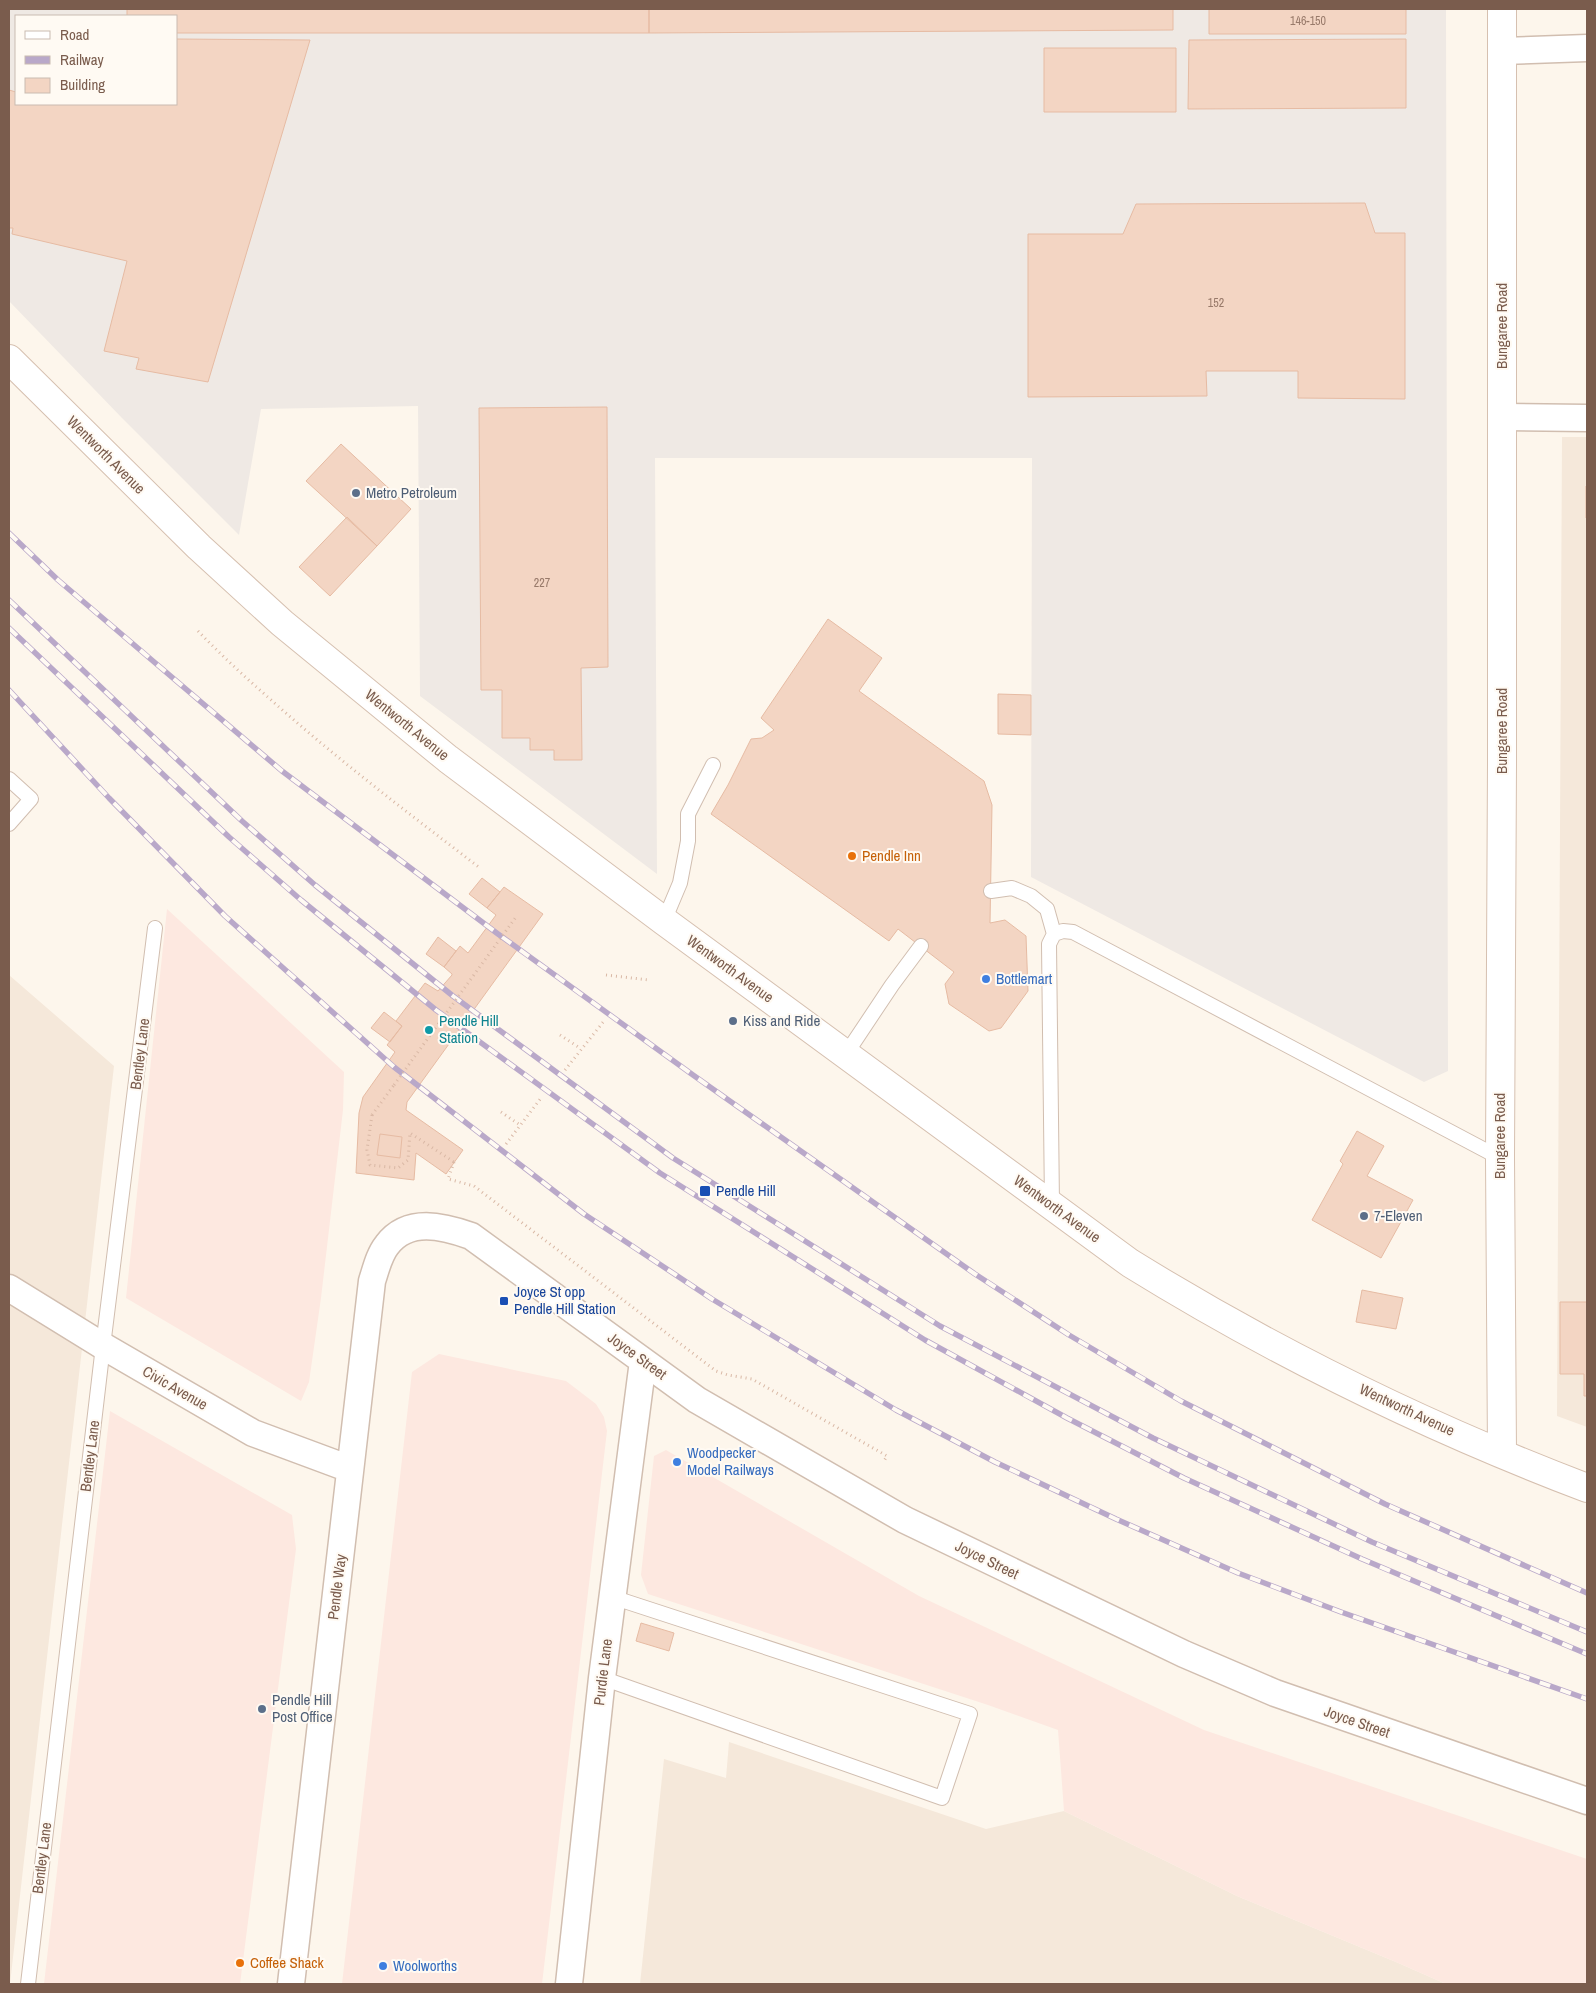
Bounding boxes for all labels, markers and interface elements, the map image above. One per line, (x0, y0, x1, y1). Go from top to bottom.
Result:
house number: 146-150 (1290, 13, 1326, 29)
legend (15, 15, 178, 105)
text: Road (60, 24, 89, 45)
text: Railway (60, 49, 105, 70)
text: Building (60, 74, 105, 95)
street label: Bungaree Road (1491, 283, 1512, 369)
house number: 152 (1208, 295, 1224, 311)
street label: Wentworth Avenue (63, 411, 150, 499)
place label: Metro Petroleum (366, 482, 457, 503)
marker: Metro Petroleum (350, 487, 362, 499)
house number: 227 (534, 575, 551, 591)
street label: Wentworth Avenue (361, 684, 454, 765)
street label: Bungaree Road (1491, 688, 1512, 774)
place label: Pendle Inn (862, 845, 921, 866)
marker: Pendle Inn (846, 850, 858, 862)
street label: Wentworth Avenue (683, 930, 778, 1007)
place label: Bottlemart (996, 968, 1053, 989)
marker: Bottlemart (980, 973, 992, 985)
place label: Pendle Hill Station (439, 1010, 498, 1048)
place label: Kiss and Ride (743, 1010, 820, 1031)
marker: Kiss and Ride (727, 1015, 739, 1027)
street label: Bentley Lane (125, 1017, 154, 1091)
marker: Pendle Hill Station (423, 1024, 435, 1036)
street label: Bungaree Road (1489, 1093, 1510, 1179)
street label: Wentworth Avenue (1010, 1170, 1105, 1247)
place label: Pendle Hill (716, 1180, 775, 1201)
marker: Pendle Hill (698, 1184, 712, 1198)
place label: 7-Eleven (1374, 1205, 1423, 1226)
marker: 7-Eleven (1358, 1210, 1370, 1222)
place label: Joyce St opp Pendle Hill Station (514, 1281, 616, 1319)
marker: Joyce St opp Pendle Hill Station (498, 1295, 510, 1307)
street label: Joyce Street (603, 1327, 672, 1385)
street label: Civic Avenue (139, 1360, 212, 1415)
street label: Wentworth Avenue (1356, 1378, 1458, 1441)
street label: Bentley Lane (75, 1419, 104, 1493)
place label: Woodpecker Model Railways (687, 1442, 774, 1480)
marker: Woodpecker Model Railways (671, 1456, 683, 1468)
street label: Joyce Street (952, 1535, 1023, 1584)
street label: Pendle Way (322, 1552, 351, 1621)
street label: Purdie Lane (588, 1637, 617, 1706)
place label: Pendle Hill Post Office (272, 1689, 333, 1727)
street label: Joyce Street (1321, 1700, 1393, 1743)
marker: Pendle Hill Post Office (256, 1703, 268, 1715)
street label: Bentley Lane (27, 1821, 56, 1895)
place label: Coffee Shack (250, 1952, 324, 1973)
place label: Woolworths (393, 1955, 457, 1976)
marker: Coffee Shack (234, 1957, 246, 1969)
marker: Woolworths (377, 1960, 389, 1972)

